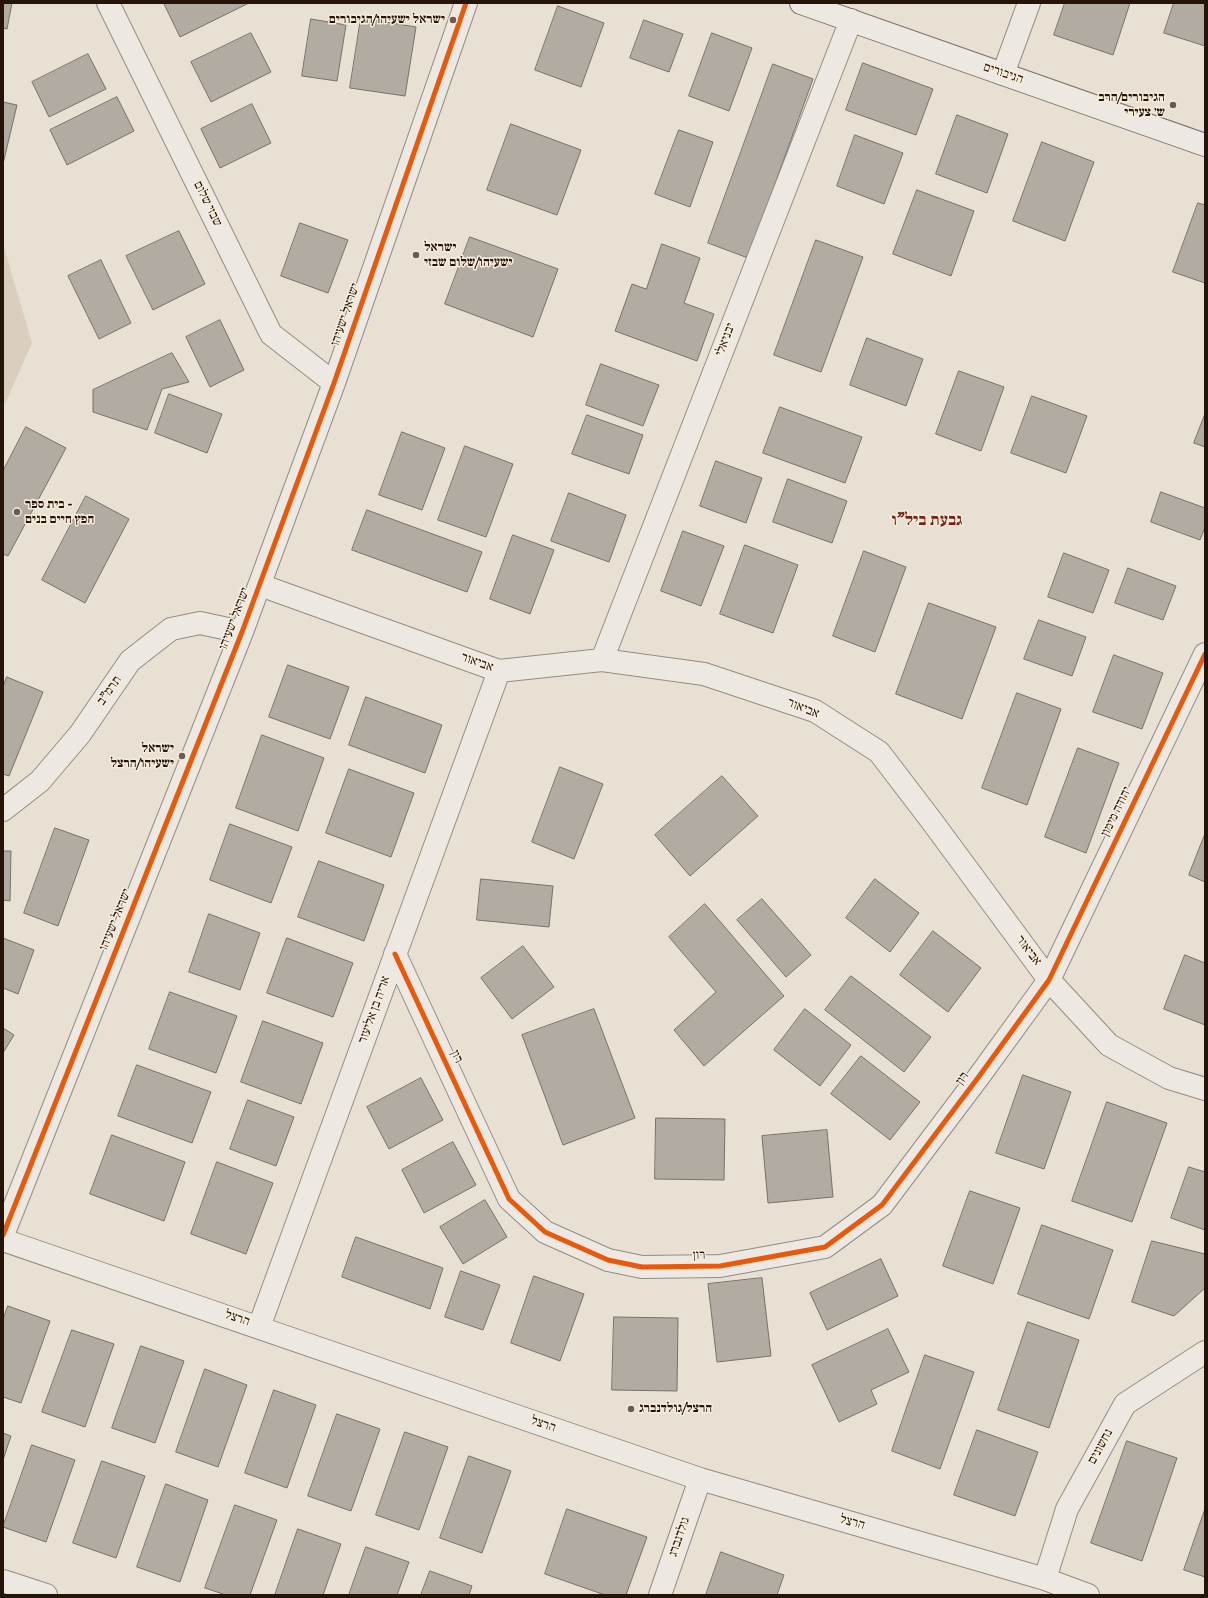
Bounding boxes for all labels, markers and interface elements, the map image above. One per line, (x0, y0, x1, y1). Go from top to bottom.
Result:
place label: ישראל ישעיהו/הגיבורים (329, 12, 445, 28)
marker: ישראל ישעיהו/הגיבורים (448, 15, 458, 25)
street label: הגיבורים (981, 60, 1025, 88)
place label: הגיבורים/הרב ש׳ צעירי (1098, 90, 1165, 121)
marker: הגיבורים/הרב ש׳ צעירי (1168, 100, 1178, 110)
street label: שבזי שלום (189, 179, 225, 229)
place label: ישראל ישעיהו/שלום שבזי (424, 240, 513, 271)
marker: ישראל ישעיהו/שלום שבזי (411, 250, 421, 260)
street label: ישראל ישעיהו (328, 282, 364, 348)
street label: יבניאלי (713, 321, 739, 359)
place label: בית ספר - חפץ חיים בנים (25, 497, 94, 528)
marker: בית ספר - חפץ חיים בנים (12, 507, 22, 517)
district label: גבעת ביל"ו (891, 511, 963, 531)
street label: ישראל ישעיהו (216, 586, 254, 652)
street label: אביאור (459, 650, 495, 676)
street label: תרמ"ב (94, 673, 126, 709)
street label: אביאור (785, 696, 821, 722)
place label: ישראל ישעיהו/הרצל (110, 741, 174, 772)
marker: ישראל ישעיהו/הרצל (177, 751, 187, 761)
street label: יהודה מימון (1098, 785, 1136, 839)
street label: ישראל ישעיהו (97, 887, 135, 953)
street label: אביאור (1012, 933, 1044, 969)
street label: אריה בן אליעזר (356, 974, 394, 1046)
street label: רון (446, 1048, 466, 1066)
street label: רון (953, 1069, 973, 1089)
street label: רון (692, 1248, 706, 1264)
street label: הרצל (222, 1307, 252, 1331)
place label: הרצל/גולדנברג (639, 1401, 712, 1417)
marker: הרצל/גולדנברג (626, 1404, 636, 1414)
street label: הרצל (528, 1413, 558, 1437)
street label: נחשונים (1085, 1427, 1117, 1467)
street label: הרצל (838, 1512, 866, 1534)
street label: גולדנברג (666, 1515, 694, 1559)

